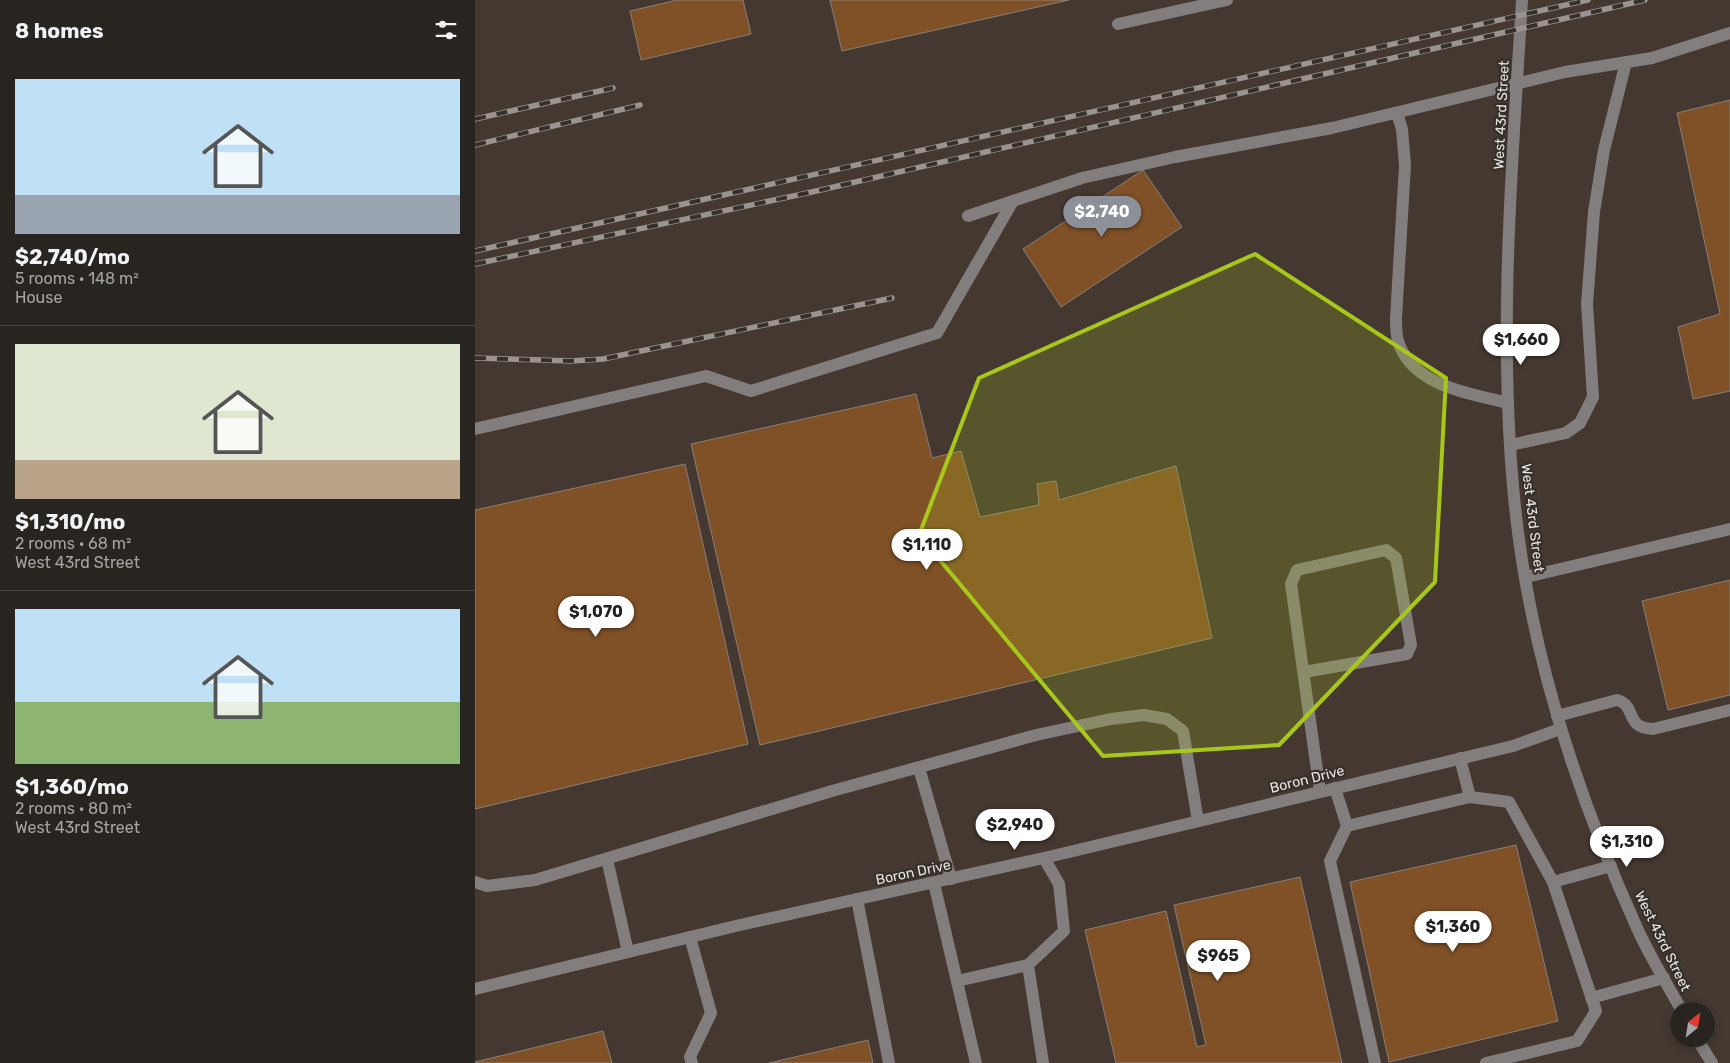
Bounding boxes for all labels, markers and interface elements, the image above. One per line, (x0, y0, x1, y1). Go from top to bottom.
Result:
icon: filters (432, 16, 460, 44)
text: 8 homes (15, 18, 104, 43)
street label: West 43rd Street (1490, 59, 1513, 170)
icon: home (193, 111, 283, 201)
pin: $2,740 (1061, 196, 1143, 238)
text: $2,740 (1074, 202, 1130, 221)
text: $2,740/mo (15, 244, 130, 269)
text: 5 rooms · 148 m² (15, 269, 139, 288)
text: House (15, 288, 62, 307)
pin: $1,660 (1480, 324, 1562, 366)
text: $1,660 (1494, 330, 1548, 349)
icon: home (193, 377, 283, 467)
street label: West 43rd Street (1517, 463, 1548, 574)
text: $1,310/mo (15, 509, 125, 534)
pin: $1,110 (886, 528, 968, 571)
text: 2 rooms · 68 m² (15, 534, 132, 553)
text: $1,110 (903, 535, 951, 554)
text: West 43rd Street (15, 553, 140, 572)
pin: $1,070 (555, 596, 637, 638)
text: $1,070 (569, 602, 623, 621)
icon: home (193, 642, 283, 732)
street label: Boron Drive (1268, 762, 1346, 797)
text: $1,360/mo (15, 774, 129, 799)
text: 2 rooms · 80 m² (15, 799, 132, 818)
pin: $2,940 (974, 808, 1056, 851)
text: $2,940 (987, 815, 1043, 834)
text: West 43rd Street (15, 818, 140, 837)
pin: $1,310 (1586, 826, 1668, 868)
text: $1,310 (1601, 832, 1653, 851)
street label: Boron Drive (874, 856, 952, 889)
street label: West 43rd Street (1631, 888, 1694, 995)
pin: $1,360 (1412, 910, 1494, 953)
text: $1,360 (1426, 917, 1480, 936)
pin: $965 (1188, 940, 1248, 982)
text: $965 (1197, 946, 1239, 965)
north arrow (1670, 1002, 1715, 1048)
map controls (1670, 1002, 1715, 1047)

